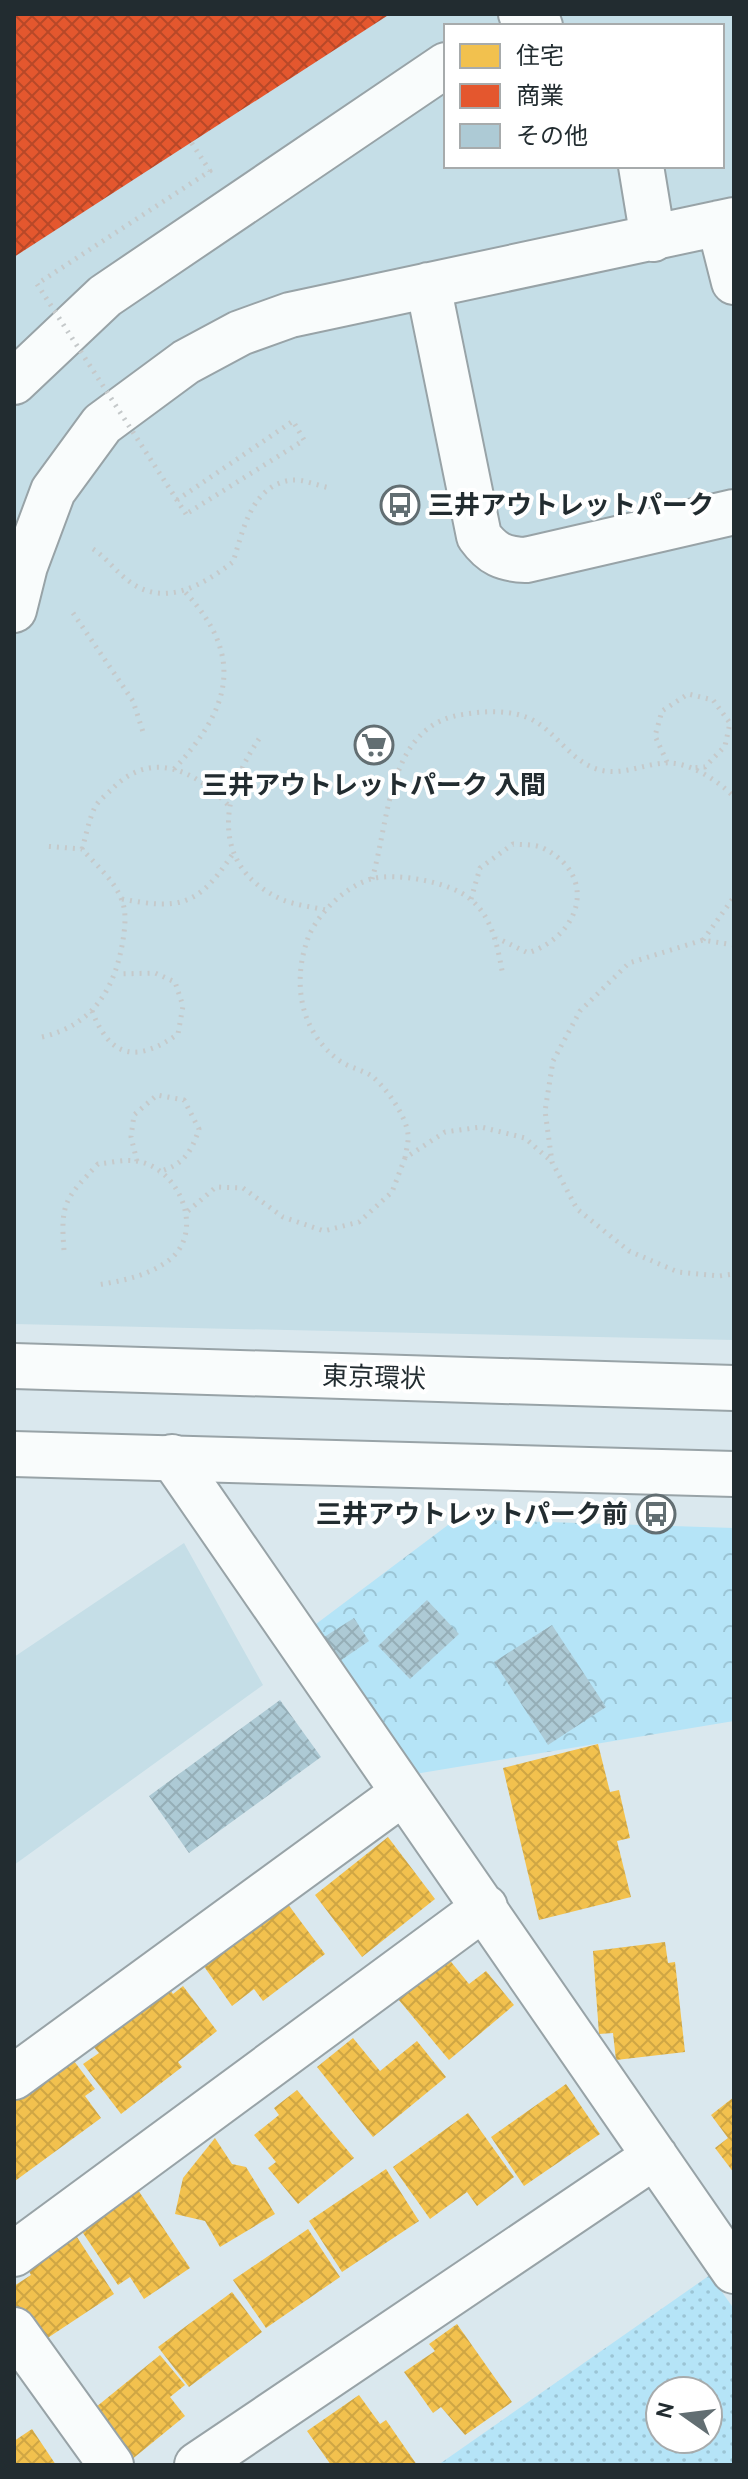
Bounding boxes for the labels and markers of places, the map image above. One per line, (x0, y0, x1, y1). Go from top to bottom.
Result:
bus stop icon: 三井アウトレットパーク (379, 484, 421, 526)
place label: 三井アウトレットパーク (428, 489, 714, 521)
supermarket icon: 三井アウトレットパーク 入間 (353, 724, 395, 766)
place label: 三井アウトレットパーク 入間 (202, 769, 546, 801)
bus stop icon: 三井アウトレットパーク前 (635, 1493, 677, 1535)
place label: 三井アウトレットパーク前 (316, 1498, 628, 1530)

